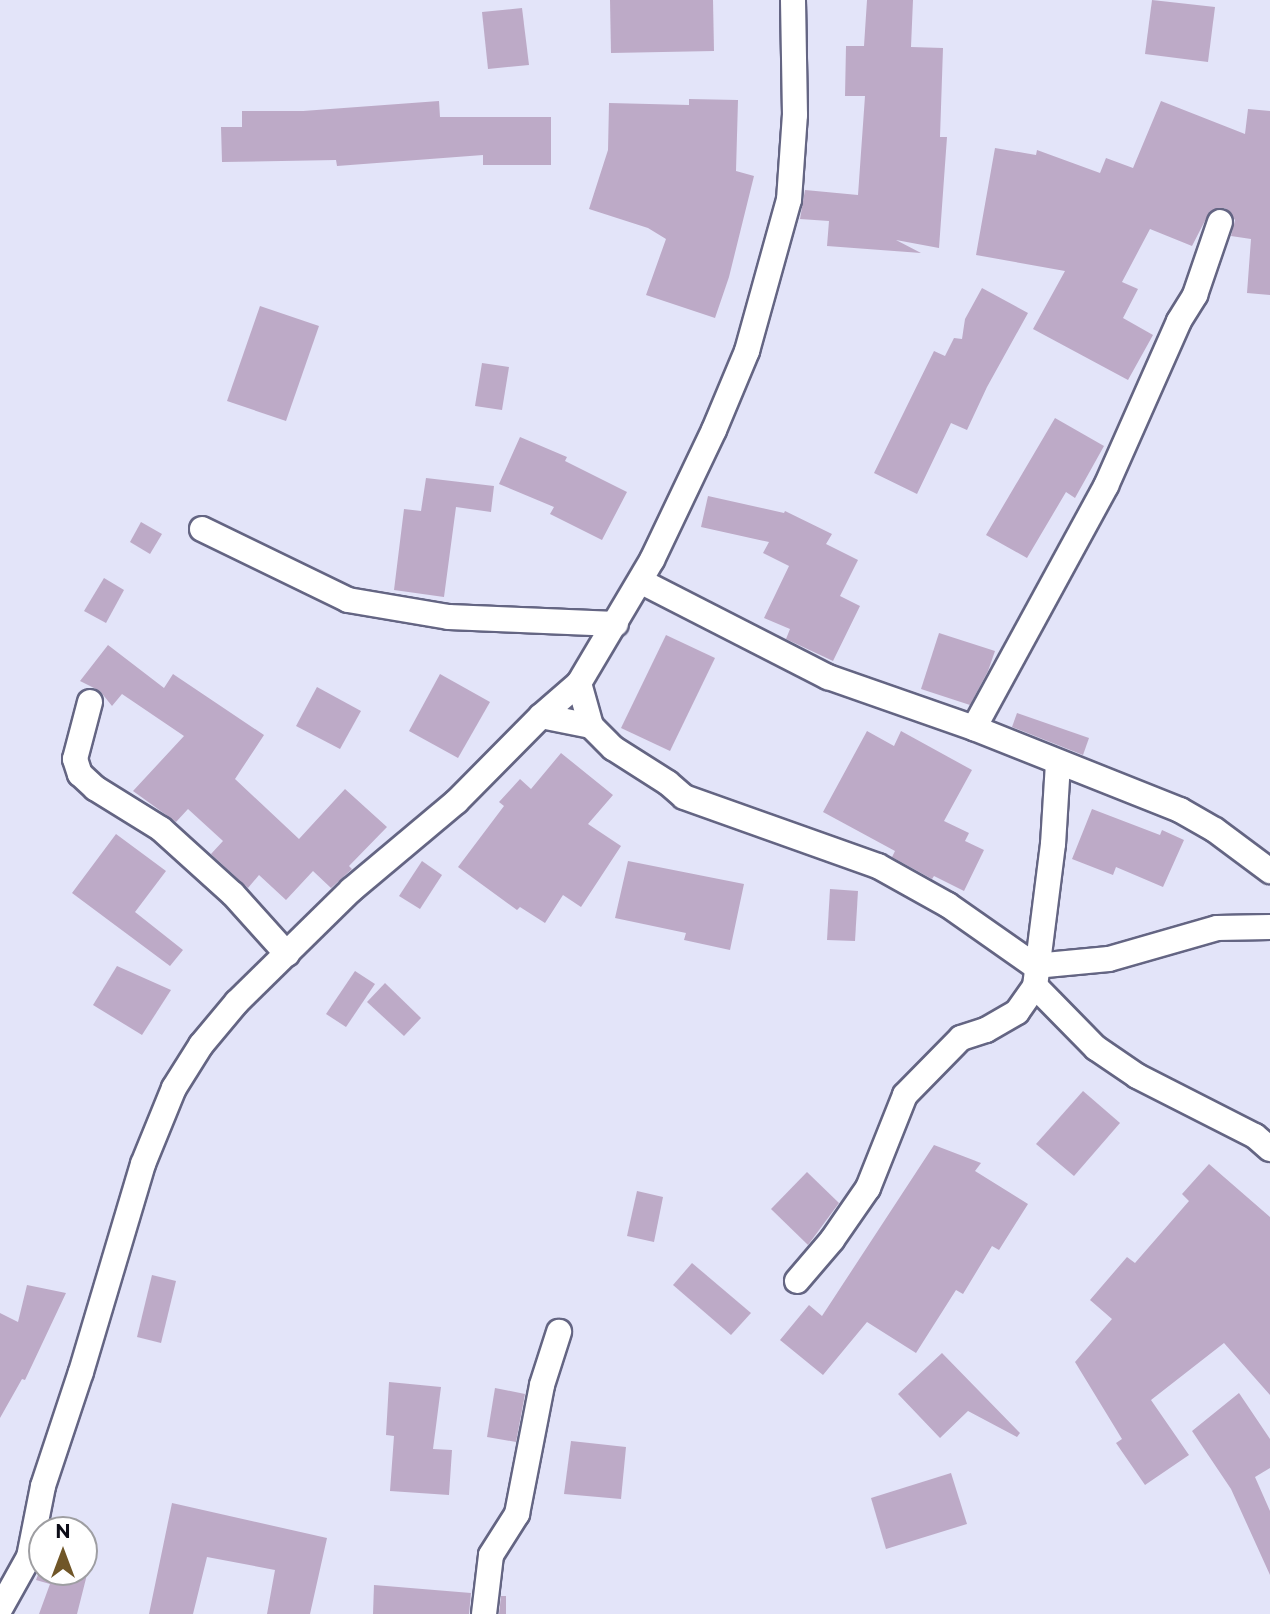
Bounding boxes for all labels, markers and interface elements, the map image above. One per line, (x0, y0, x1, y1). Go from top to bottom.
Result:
north arrow (28, 1516, 98, 1586)
text: N (55, 1520, 71, 1543)

